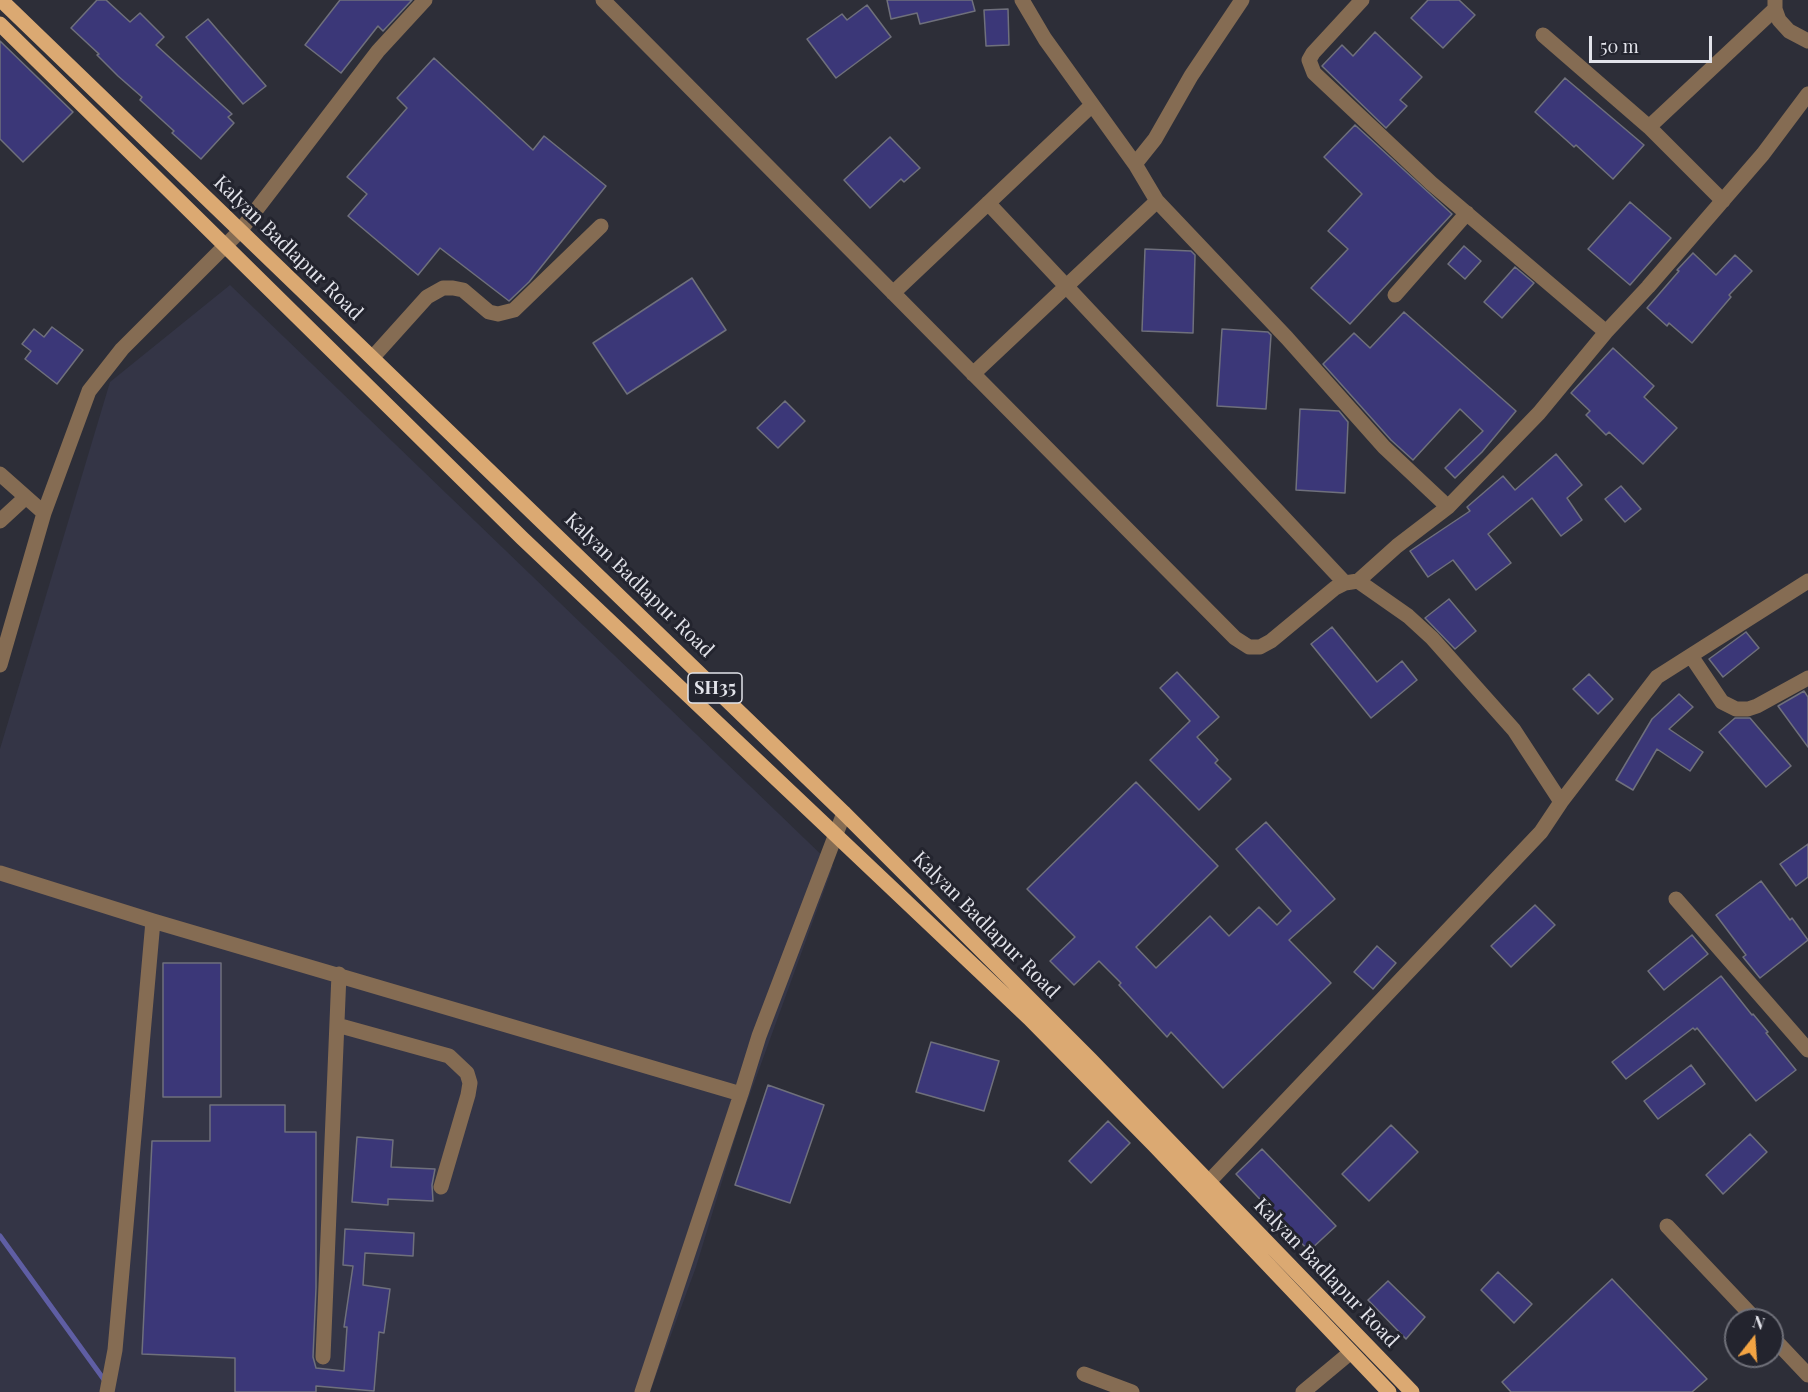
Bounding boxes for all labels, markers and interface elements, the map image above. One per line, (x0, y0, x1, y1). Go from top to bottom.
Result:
scale bar (1592, 24, 1715, 62)
text: 50 m (1600, 34, 1639, 58)
street label: Kalyan Badlapur Road (208, 171, 368, 325)
street label: Kalyan Badlapur Road (559, 508, 719, 662)
road number: SH35 (688, 673, 742, 703)
street label: Kalyan Badlapur Road (908, 847, 1064, 1003)
street label: Kalyan Badlapur Road (1249, 1193, 1403, 1353)
north arrow (1724, 1308, 1784, 1368)
text: N (1750, 1310, 1767, 1334)

